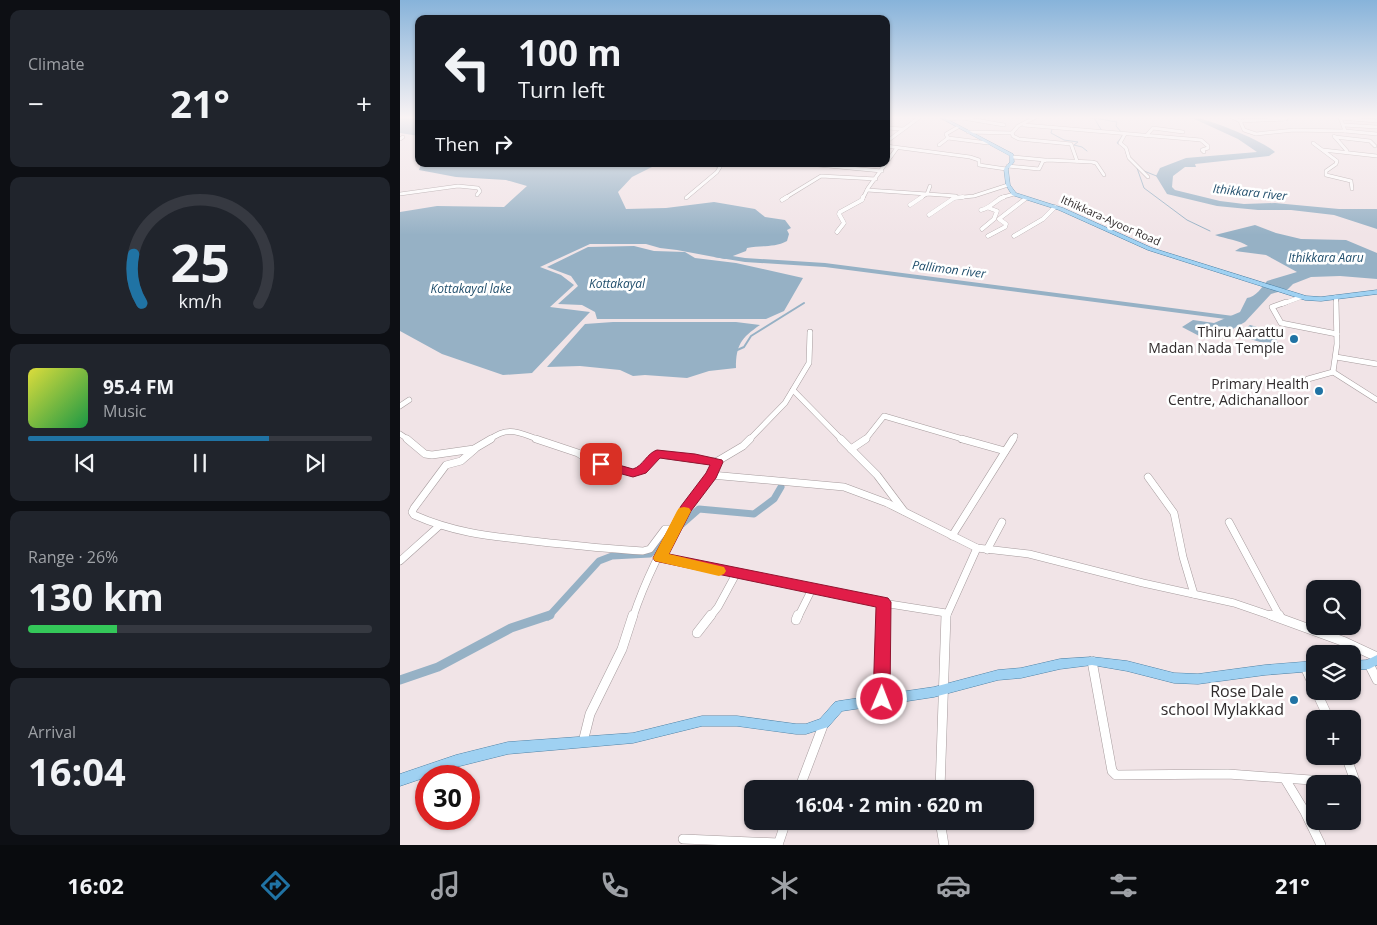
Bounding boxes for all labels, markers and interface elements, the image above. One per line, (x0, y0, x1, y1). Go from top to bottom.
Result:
text: 100 m (518, 29, 622, 76)
icon: left (435, 35, 500, 100)
text: Climate (28, 53, 85, 75)
text: Turn left (518, 74, 605, 104)
text: 21° (170, 77, 230, 129)
text: − (28, 84, 44, 122)
text: + (356, 84, 372, 122)
icon: right (489, 130, 517, 158)
text: Then (435, 131, 479, 157)
water label: Ithikkara river (1212, 180, 1289, 204)
street label: Ithikkara-Ayoor Road (1059, 191, 1163, 249)
text: 25 (170, 226, 230, 297)
water label: Ithikkara Aaru (1288, 249, 1364, 266)
water label: Pallimon river (911, 256, 988, 282)
water label: Kottakayal (589, 275, 646, 292)
water label: Kottakayal lake (431, 280, 511, 297)
text: km/h (178, 289, 222, 313)
place label: Thiru Aarattu Madan Nada Temple (1148, 322, 1284, 357)
marker: Thiru Aarattu Madan Nada Temple (1288, 333, 1300, 345)
text: 95.4 FM (103, 374, 174, 400)
place label: Primary Health Centre, Adichanalloor (1168, 374, 1309, 409)
marker: Primary Health Centre, Adichanalloor (1313, 385, 1325, 397)
text: Music (103, 400, 147, 422)
pin (580, 443, 622, 485)
icon: previous (71, 449, 99, 477)
icon: pause (186, 449, 214, 477)
icon: next (301, 449, 329, 477)
icon: arrive (587, 450, 615, 478)
text: Range · 26% (28, 546, 118, 568)
text: 130 km (28, 570, 164, 622)
map controls (1306, 580, 1361, 830)
button: search (1306, 580, 1361, 635)
button: layers (1306, 645, 1361, 700)
position arrow (855, 672, 907, 724)
place label: Rose Dale school Mylakkad (1161, 680, 1284, 720)
marker: Rose Dale school Mylakkad (1288, 694, 1300, 706)
button: + (1306, 710, 1361, 765)
text: Arrival (28, 721, 76, 743)
text: 16:04 (28, 745, 126, 797)
speed limit sign: 30 (415, 765, 480, 830)
button: − (1306, 775, 1361, 830)
text: 16:04 · 2 min · 620 m (795, 792, 983, 818)
icon: directions (258, 868, 293, 903)
icon: music (428, 868, 463, 903)
icon: phone (597, 868, 632, 903)
icon: climate (767, 868, 802, 903)
icon: car (936, 868, 971, 903)
icon: filters (1106, 868, 1141, 903)
text: 16:02 (67, 870, 124, 900)
text: 21° (1275, 870, 1310, 900)

